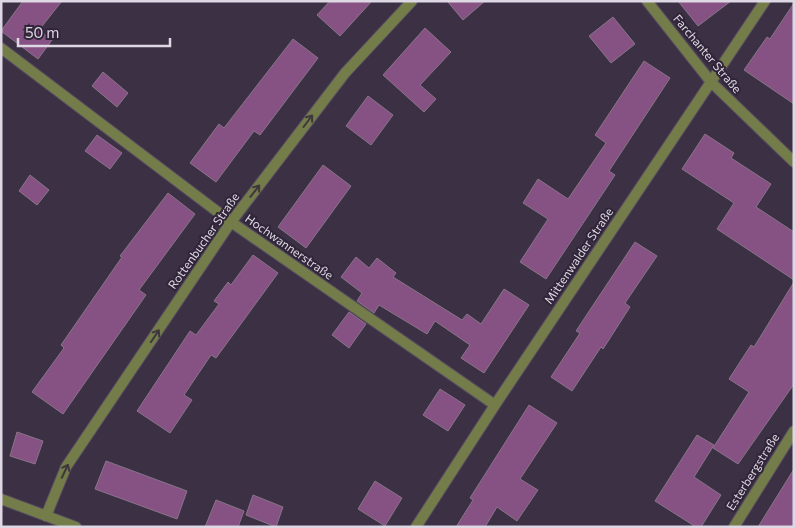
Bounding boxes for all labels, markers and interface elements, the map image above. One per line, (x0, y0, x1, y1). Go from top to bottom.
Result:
street label: Farchanter Straße (671, 11, 745, 95)
scale bar (18, 15, 170, 47)
text: 50 m (25, 23, 59, 41)
one-way arrow (303, 115, 314, 128)
one-way arrow (250, 184, 260, 198)
street label: Rottenbucher Straße (165, 190, 242, 291)
street label: Mittenwalder Straße (541, 205, 616, 306)
street label: Hochwannerstraße (243, 211, 336, 282)
one-way arrow (150, 329, 160, 343)
street label: Esterbergstraße (723, 430, 781, 513)
one-way arrow (60, 464, 70, 479)

